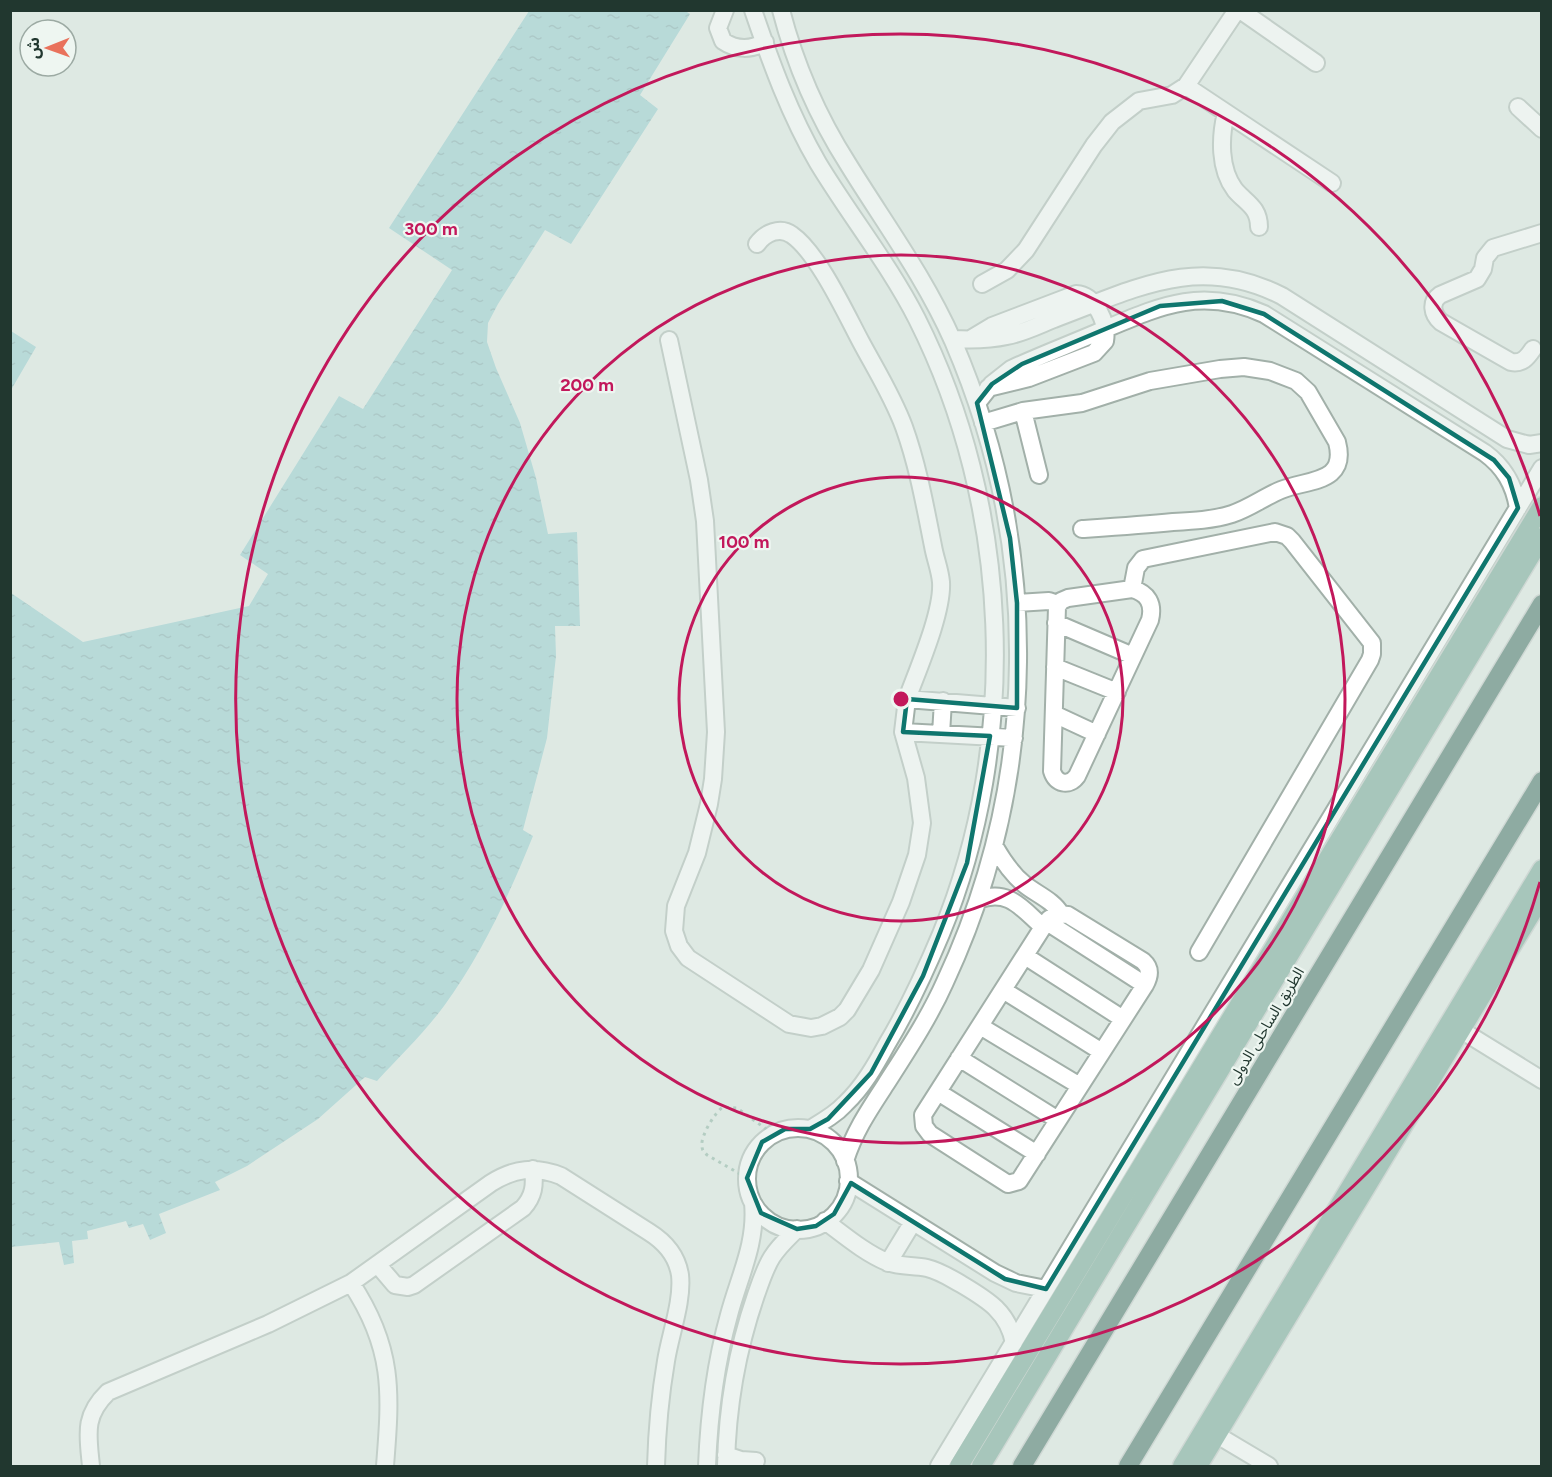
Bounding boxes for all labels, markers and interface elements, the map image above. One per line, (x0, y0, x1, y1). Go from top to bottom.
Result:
north arrow (18, 18, 78, 78)
text: ش (24, 37, 43, 59)
text: 300 m (404, 218, 458, 240)
text: 200 m (560, 374, 614, 396)
text: 100 m (719, 531, 769, 553)
centre of rings (891, 689, 911, 709)
street label: الطريق الساحلى الدولى (1224, 964, 1309, 1088)

